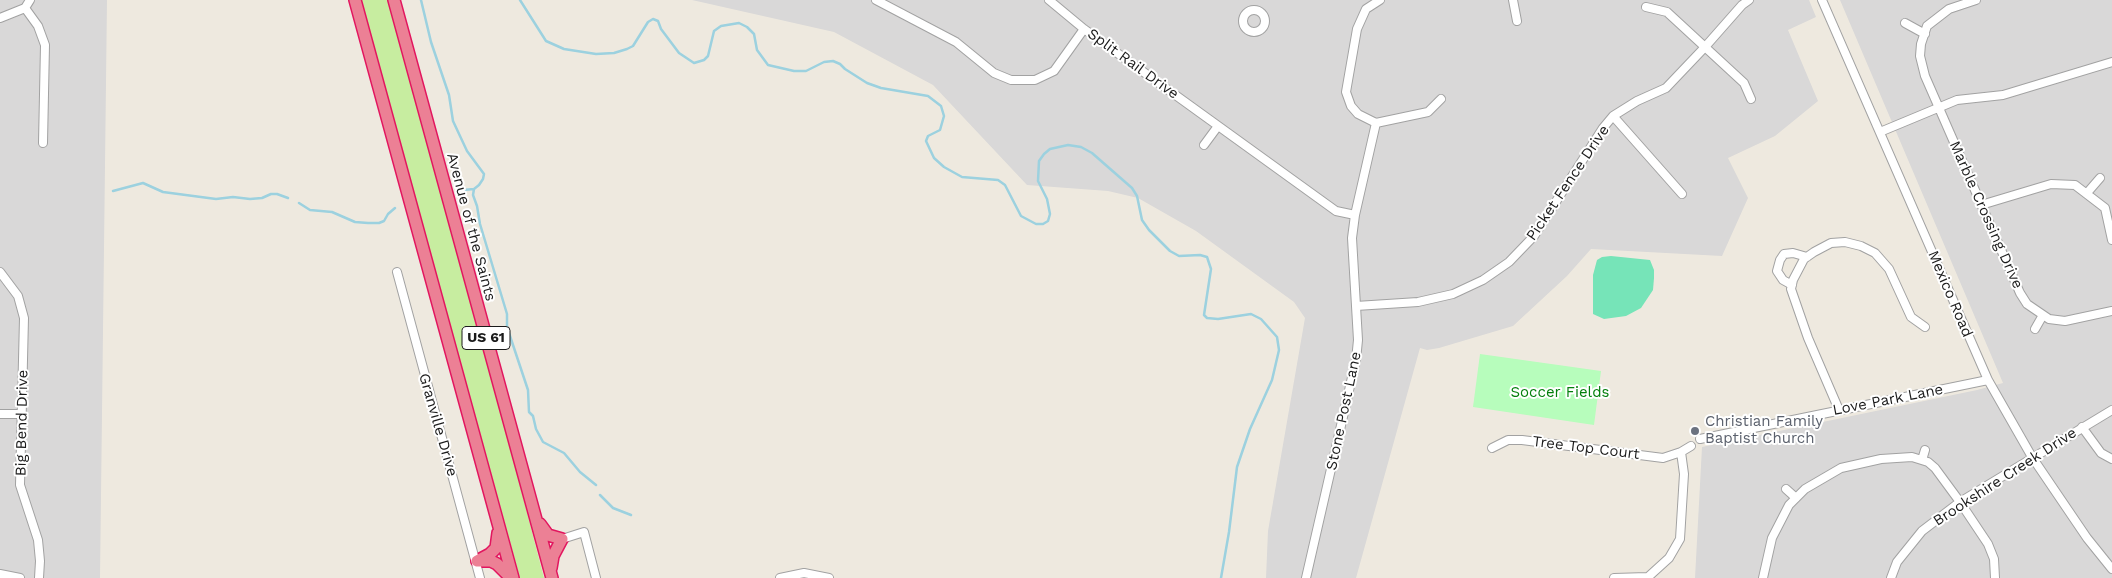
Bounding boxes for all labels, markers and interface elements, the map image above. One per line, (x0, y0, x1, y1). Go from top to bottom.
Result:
street label: Split Rail Drive (1084, 25, 1182, 103)
street label: Picket Fence Drive (1523, 122, 1613, 244)
street label: Marble Crossing Drive (1945, 138, 2027, 292)
street label: Avenue of the Saints (443, 151, 499, 303)
street label: Mexico Road (1924, 248, 1976, 340)
road number: US 61 (462, 326, 510, 349)
street label: Stone Post Lane (1323, 350, 1365, 472)
street label: Big Bend Drive (12, 370, 32, 476)
street label: Granville Drive (415, 371, 461, 479)
street label: Love Park Lane (1831, 380, 1945, 420)
park label: Soccer Fields (1511, 384, 1609, 402)
place label: Christian Family Baptist Church (1705, 413, 1823, 448)
street label: Brookshire Creek Drive (1930, 424, 2080, 530)
marker: Christian Family Baptist Church (1689, 425, 1701, 437)
street label: Tree Top Court (1531, 433, 1641, 463)

